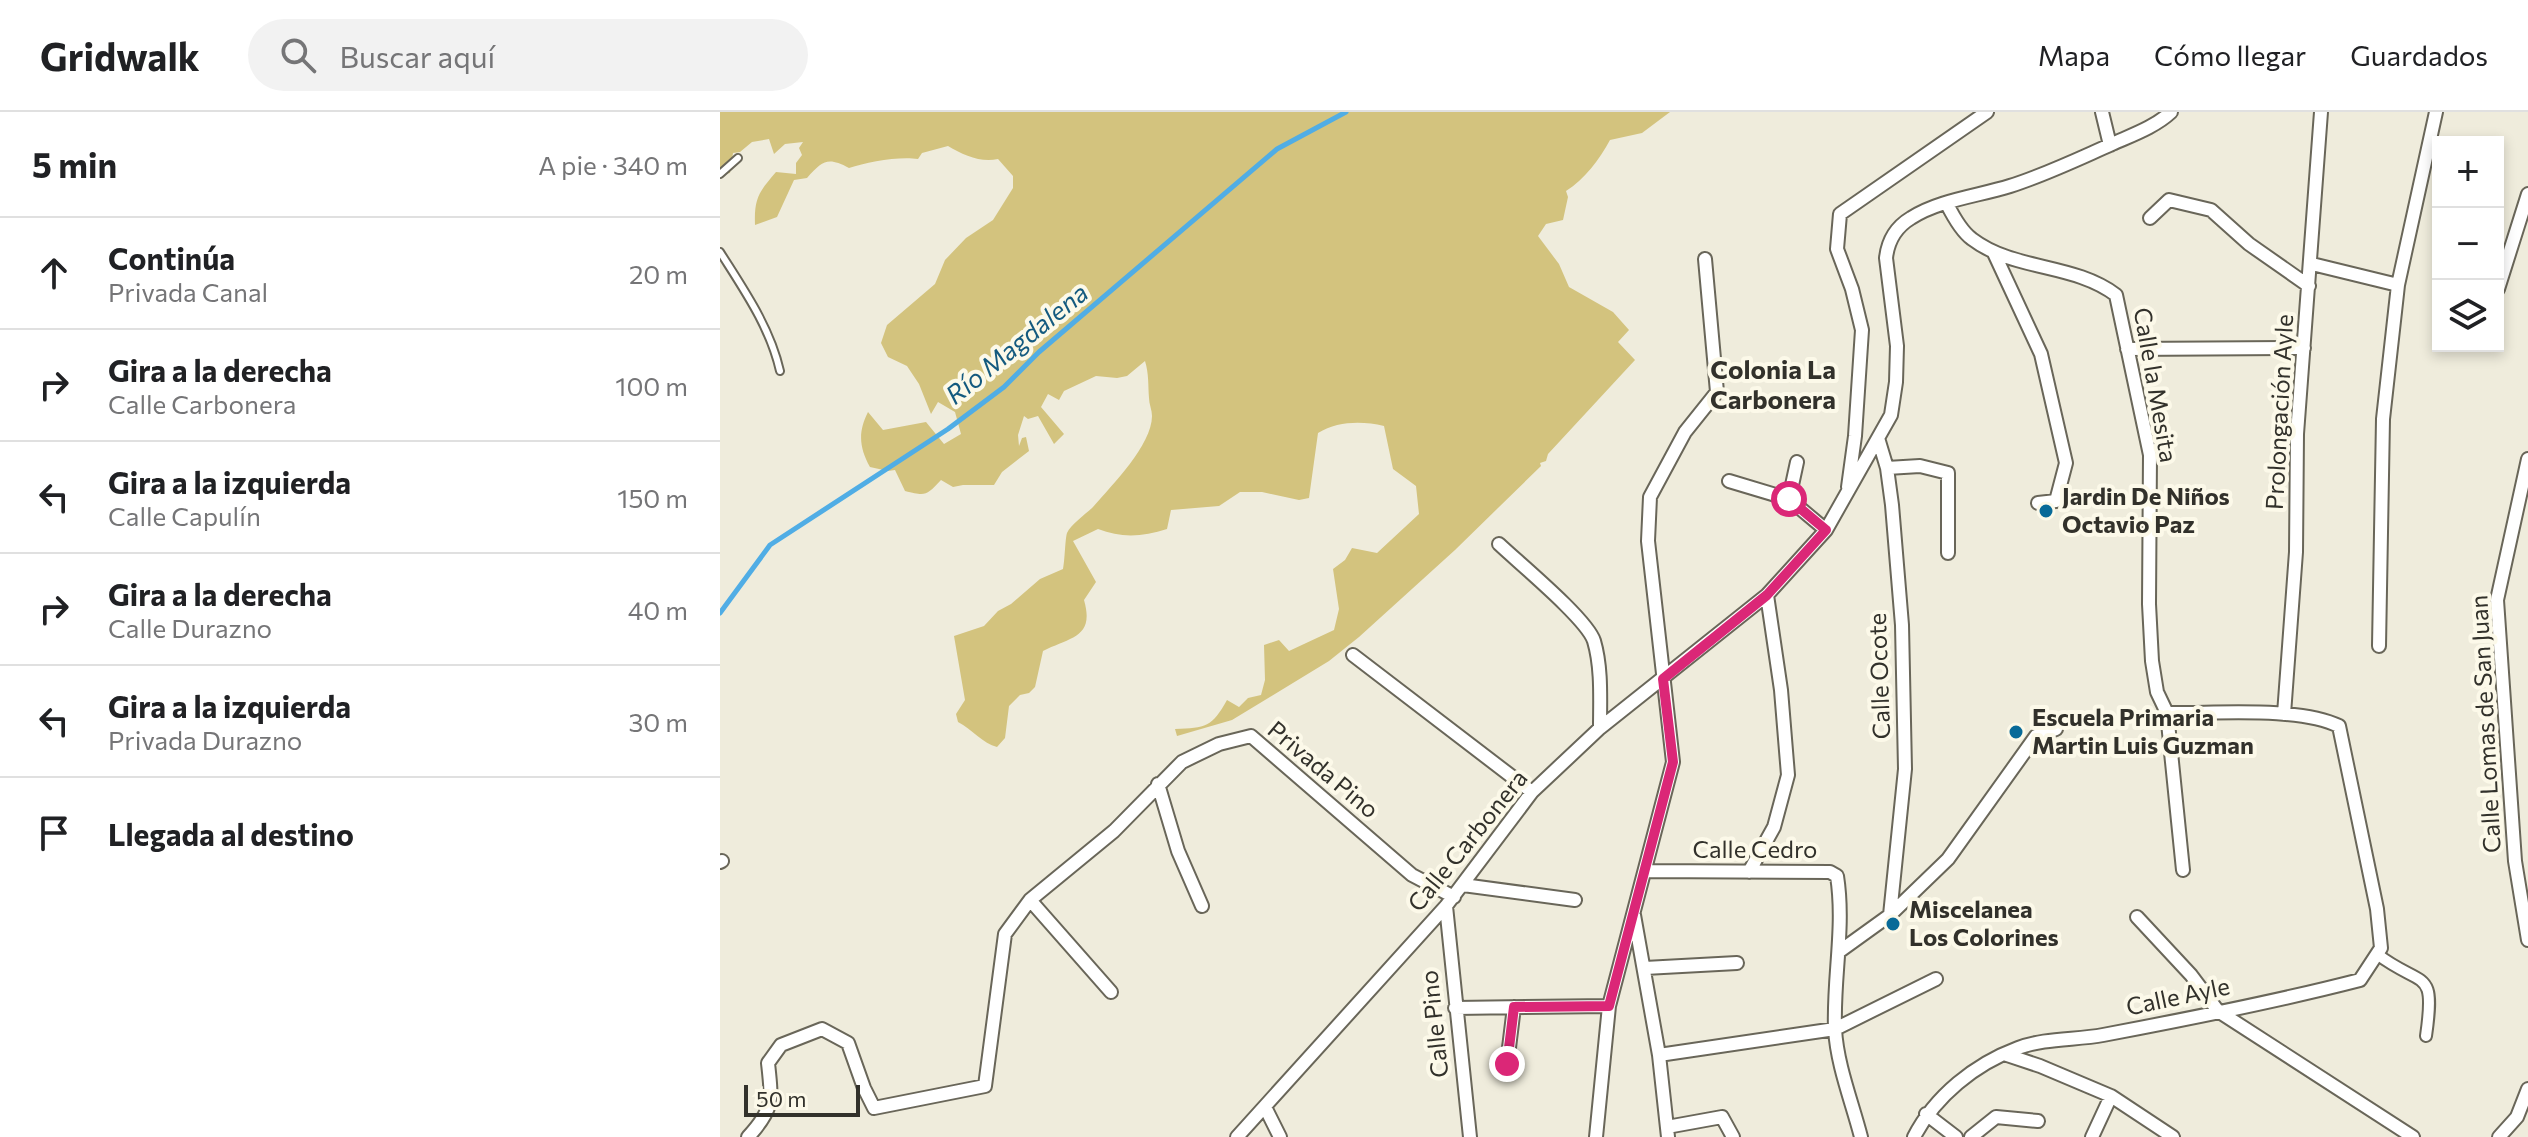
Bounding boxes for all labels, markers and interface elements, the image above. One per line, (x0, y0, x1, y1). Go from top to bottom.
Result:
search box (248, 19, 808, 91)
text: Gridwalk (40, 32, 200, 79)
icon: search (276, 33, 320, 77)
text: Buscar aquí (340, 37, 495, 74)
text: Mapa (2038, 38, 2110, 72)
text: Cómo llegar (2154, 38, 2306, 72)
text: Guardados (2350, 38, 2488, 72)
map controls (2432, 136, 2504, 352)
button: + (2432, 136, 2504, 208)
text: 5 min (32, 143, 117, 185)
text: A pie · 340 m (538, 149, 688, 180)
button: − (2432, 208, 2504, 280)
text: Continúa (108, 239, 235, 276)
icon: ahead (32, 251, 76, 295)
text: 20 m (629, 258, 688, 289)
text: Privada Canal (108, 276, 268, 307)
water label: Río Magdalena (939, 276, 1093, 410)
button: layers (2432, 280, 2504, 352)
street label: Calle la Mesita (2129, 305, 2184, 464)
street label: Prolongación Ayle (2259, 313, 2298, 510)
text: Gira a la derecha (108, 351, 332, 388)
district label: Colonia La Carbonera (1710, 353, 1836, 414)
icon: right (32, 363, 76, 407)
text: 100 m (615, 370, 688, 401)
text: Calle Carbonera (108, 388, 296, 419)
text: Gira a la izquierda (108, 463, 351, 500)
icon: left (32, 475, 76, 519)
route start (1771, 481, 1807, 517)
place label: Jardin De Niños Octavio Paz (2062, 481, 2230, 538)
text: 150 m (617, 482, 688, 513)
text: Calle Capulín (108, 500, 261, 531)
marker: Jardin De Niños Octavio Paz (2037, 502, 2055, 520)
text: Gira a la derecha (108, 575, 332, 612)
icon: right (32, 587, 76, 631)
text: 40 m (628, 594, 688, 625)
street label: Calle Lomas de San Juan (2463, 594, 2506, 854)
text: Calle Durazno (108, 612, 272, 643)
street label: Calle Ocote (1862, 612, 1895, 740)
text: Gira a la izquierda (108, 687, 351, 724)
icon: left (32, 699, 76, 743)
place label: Escuela Primaria Martin Luis Guzman (2032, 702, 2254, 759)
text: 30 m (629, 706, 688, 737)
street label: Privada Pino (1263, 714, 1385, 824)
marker: Escuela Primaria Martin Luis Guzman (2007, 723, 2025, 741)
text: Privada Durazno (108, 724, 302, 755)
street label: Calle Carbonera (1401, 763, 1533, 917)
icon: arrive (32, 811, 76, 855)
text: Llegada al destino (108, 815, 354, 852)
street label: Calle Cedro (1693, 834, 1817, 863)
place label: Miscelanea Los Colorines (1909, 894, 2059, 951)
marker: Miscelanea Los Colorines (1884, 915, 1902, 933)
street label: Calle Pino (1413, 969, 1454, 1079)
street label: Calle Ayle (2123, 970, 2232, 1021)
route end (1489, 1046, 1525, 1082)
scale bar (744, 1081, 860, 1117)
text: 50 m (756, 1085, 806, 1112)

